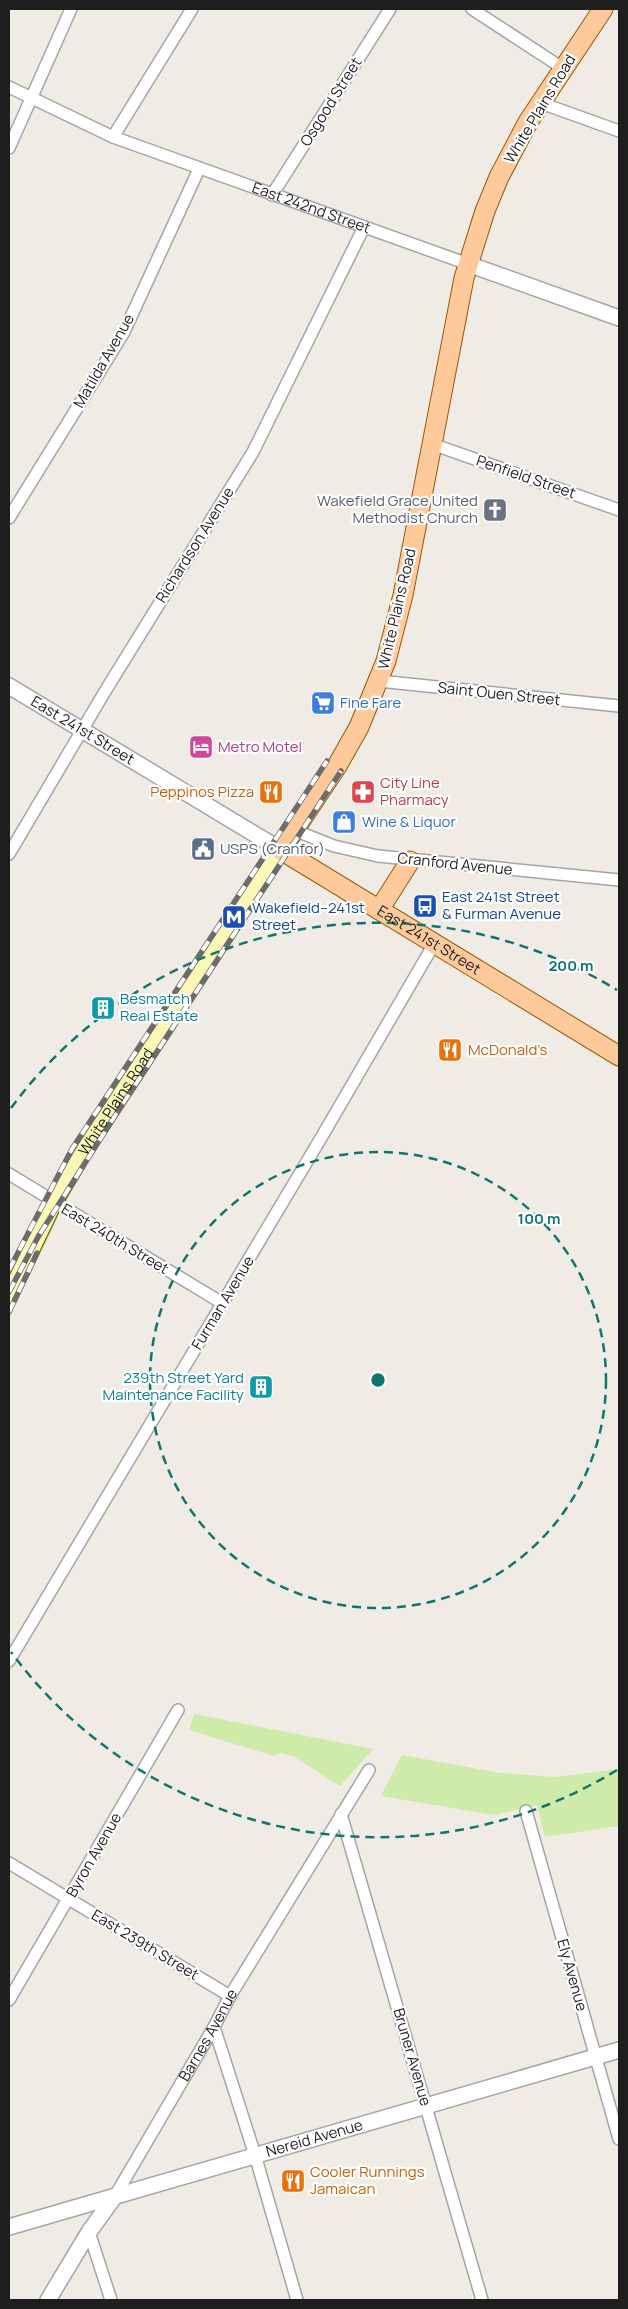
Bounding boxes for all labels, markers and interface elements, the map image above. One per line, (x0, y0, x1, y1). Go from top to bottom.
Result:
street label: White Plains Road (499, 50, 580, 167)
street label: Osgood Street (295, 53, 366, 150)
street label: East 242nd Street (249, 177, 374, 238)
street label: Matilda Avenue (68, 310, 139, 412)
street label: Penfield Street (474, 450, 579, 503)
street label: Richardson Avenue (151, 483, 239, 607)
place label: Wakefield Grace United Methodist Church (317, 490, 478, 528)
church icon: Wakefield Grace United Methodist Church (482, 497, 508, 523)
street label: White Plains Road (372, 546, 421, 671)
street label: Saint Ouen Street (437, 677, 561, 710)
supermarket icon: Fine Fare (310, 690, 336, 716)
street label: East 241st Street (27, 691, 139, 769)
place label: Fine Fare (340, 692, 402, 713)
hotel icon: Metro Motel (188, 734, 214, 760)
place label: Metro Motel (218, 736, 302, 757)
place label: City Line Pharmacy (380, 772, 449, 810)
restaurant icon: Peppinos Pizza (258, 779, 284, 805)
pharmacy icon: City Line Pharmacy (350, 779, 376, 805)
place label: Peppinos Pizza (150, 781, 254, 802)
shop icon: Wine & Liquor (331, 809, 357, 835)
place label: Wine & Liquor (362, 811, 456, 832)
public building icon: USPS (Cranfor) (190, 836, 216, 862)
place label: USPS (Cranfor) (220, 838, 325, 859)
street label: Cranford Avenue (397, 847, 514, 880)
place label: East 241st Street & Furman Avenue (442, 886, 561, 924)
bus stop icon: East 241st Street & Furman Avenue (412, 893, 438, 919)
place label: Wakefield–241st Street (252, 897, 365, 935)
street label: East 241st Street (373, 900, 485, 979)
metro station icon: Wakefield–241st Street (221, 904, 247, 930)
text: 200 m (548, 955, 594, 976)
place label: Besmatch Real Estate (120, 988, 198, 1026)
building icon: Besmatch Real Estate (90, 995, 116, 1021)
restaurant icon: McDonald's (437, 1037, 463, 1063)
place label: McDonald's (468, 1039, 547, 1060)
street label: White Plains Road (73, 1044, 158, 1159)
street label: East 240th Street (58, 1198, 173, 1279)
text: 100 m (518, 1208, 560, 1229)
street label: Furman Avenue (186, 1252, 259, 1354)
place label: 239th Street Yard Maintenance Facility (103, 1367, 244, 1405)
centre of rings (369, 1371, 387, 1389)
building icon: 239th Street Yard Maintenance Facility (248, 1374, 274, 1400)
street label: Byron Avenue (61, 1808, 126, 1901)
street label: East 239th Street (88, 1904, 203, 1985)
street label: Ely Avenue (552, 1936, 593, 2014)
street label: Barnes Avenue (174, 1984, 242, 2085)
street label: Bruner Avenue (388, 2005, 437, 2108)
street label: Nereid Avenue (263, 2114, 365, 2162)
place label: Cooler Runnings Jamaican (310, 2161, 425, 2199)
restaurant icon: Cooler Runnings Jamaican (280, 2168, 306, 2194)

